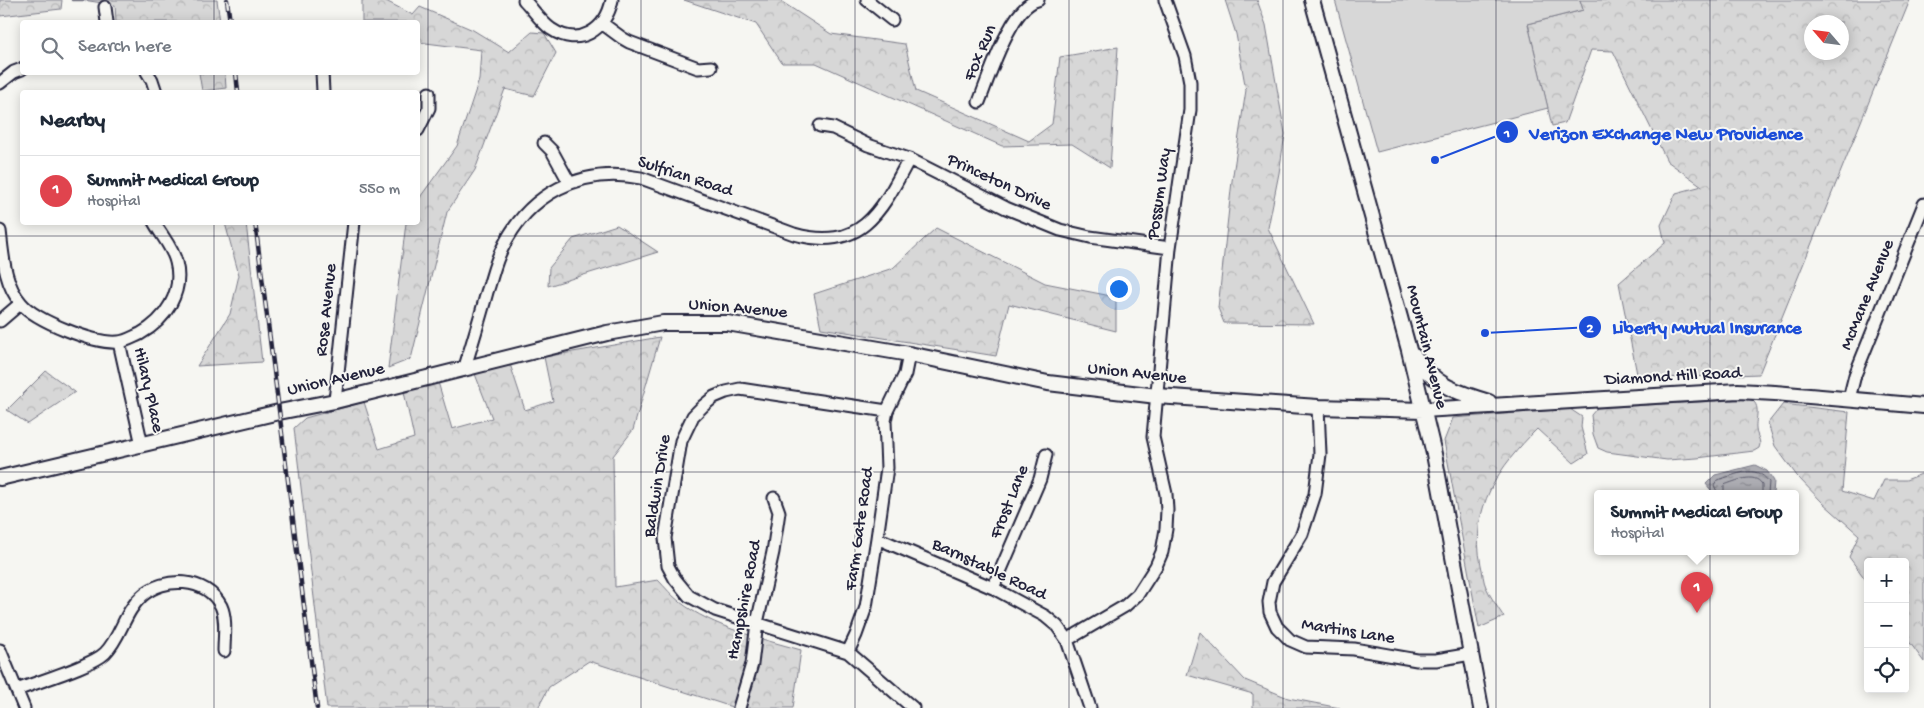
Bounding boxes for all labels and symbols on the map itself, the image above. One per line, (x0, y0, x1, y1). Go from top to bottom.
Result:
north arrow (1804, 15, 1849, 60)
street label: Fox Run (959, 21, 1002, 85)
callout: Verizon Exchange New Providence (1495, 115, 1813, 149)
text: Verizon Exchange New Providence (1528, 124, 1804, 147)
text: 1 (1503, 125, 1510, 143)
street label: Possum Way (1143, 147, 1177, 242)
street label: Princeton Drive (942, 149, 1055, 217)
street label: Sulfrian Road (635, 152, 737, 203)
street label: McMane Avenue (1836, 236, 1900, 353)
street label: Rose Avenue (312, 262, 342, 357)
your location (1106, 276, 1132, 302)
street label: Mountain Avenue (1400, 283, 1452, 412)
street label: Union Avenue (688, 294, 789, 324)
callout: Liberty Mutual Insurance (1578, 310, 1812, 344)
text: Liberty Mutual Insurance (1612, 318, 1803, 341)
text: 2 (1586, 320, 1594, 338)
street label: Hilary Place (128, 345, 168, 435)
street label: Union Avenue (285, 358, 387, 401)
street label: Union Avenue (1087, 358, 1188, 390)
street label: Diamond Hill Road (1603, 363, 1743, 391)
street label: Baldwin Drive (639, 432, 677, 540)
street label: Frost Lane (985, 461, 1035, 543)
street label: Farm Gate Road (841, 465, 879, 593)
street label: Barnstable Road (927, 534, 1051, 606)
street label: Hampshire Road (723, 537, 767, 662)
pin: 1 (1681, 572, 1713, 613)
street label: Martins Lane (1300, 614, 1397, 650)

